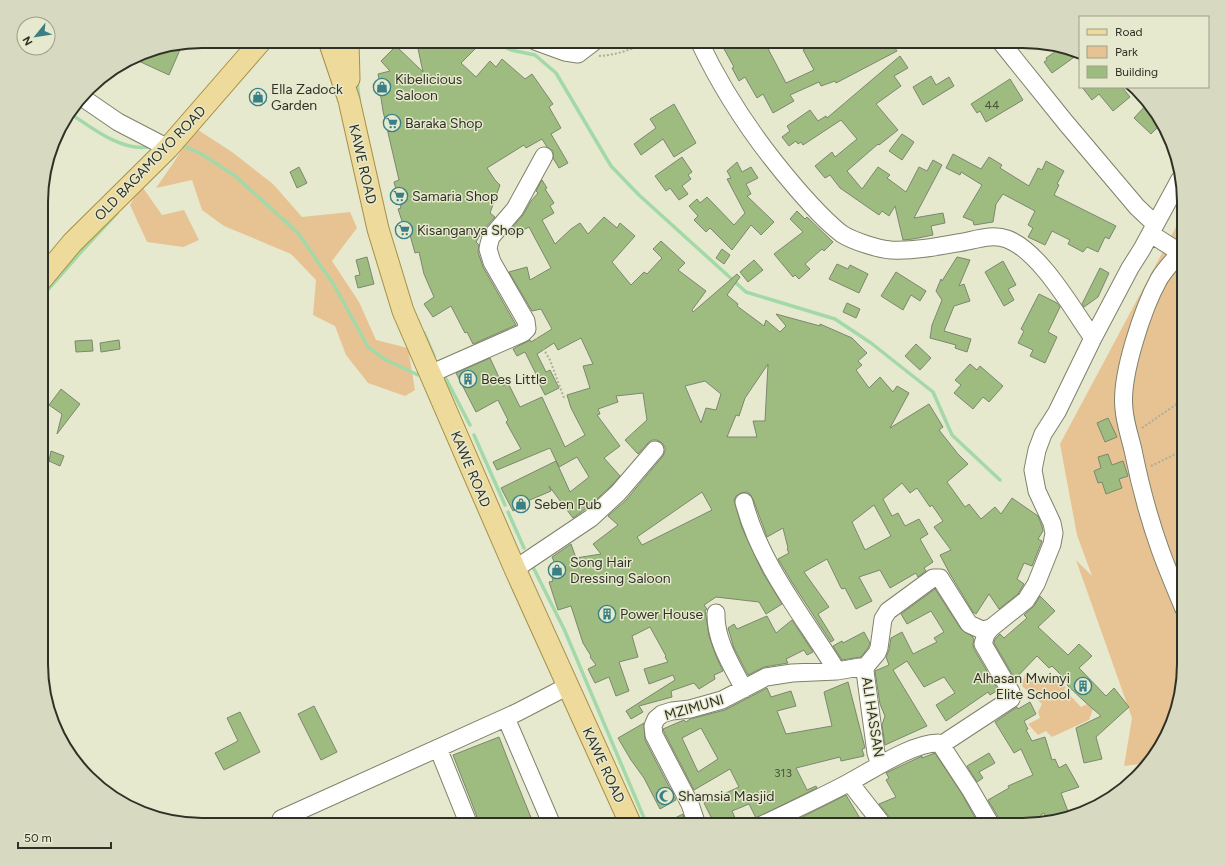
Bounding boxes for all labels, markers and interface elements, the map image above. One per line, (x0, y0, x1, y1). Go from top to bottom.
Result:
north arrow (16, 16, 56, 56)
legend (1079, 16, 1209, 88)
text: Road (1115, 25, 1143, 39)
text: N (20, 34, 36, 48)
text: Park (1115, 45, 1138, 59)
text: Building (1115, 65, 1158, 79)
place label: Kibelicious Saloon (395, 71, 462, 104)
shop icon: Kibelicious Saloon (372, 77, 392, 97)
place label: Ella Zadock Garden (271, 81, 343, 114)
shop icon: Ella Zadock Garden (248, 87, 268, 107)
house number: 44 (985, 98, 1000, 112)
street label: OLD BAGAMOYO ROAD (91, 102, 210, 224)
supermarket icon: Baraka Shop (382, 113, 402, 133)
place label: Baraka Shop (405, 115, 483, 132)
street label: KAWE ROAD (345, 123, 380, 206)
supermarket icon: Samaria Shop (389, 186, 409, 206)
place label: Samaria Shop (412, 188, 498, 205)
supermarket icon: Kisanganya Shop (394, 220, 414, 240)
place label: Kisanganya Shop (417, 222, 524, 239)
building icon: Bees Little (458, 369, 478, 389)
place label: Bees Little (481, 371, 547, 388)
street label: KAWE ROAD (447, 428, 494, 510)
shop icon: Seben Pub (511, 494, 531, 514)
place label: Seben Pub (534, 496, 601, 513)
place label: Song Hair Dressing Saloon (570, 554, 671, 587)
shop icon: Song Hair Dressing Saloon (547, 560, 567, 580)
building icon: Power House (597, 604, 617, 624)
place label: Power House (620, 606, 704, 623)
place label: Alhasan Mwinyi Elite School (973, 670, 1070, 703)
street label: ALI HASSAN (858, 675, 887, 759)
building icon: Alhasan Mwinyi Elite School (1073, 676, 1093, 696)
street label: MZIMUNI (662, 691, 726, 724)
street label: KAWE ROAD (579, 725, 628, 806)
house number: 313 (774, 766, 792, 780)
mosque icon: Shamsia Masjid (655, 786, 675, 806)
place label: Shamsia Masjid (678, 788, 775, 805)
scale bar (18, 824, 111, 850)
text: 50 m (24, 831, 52, 845)

